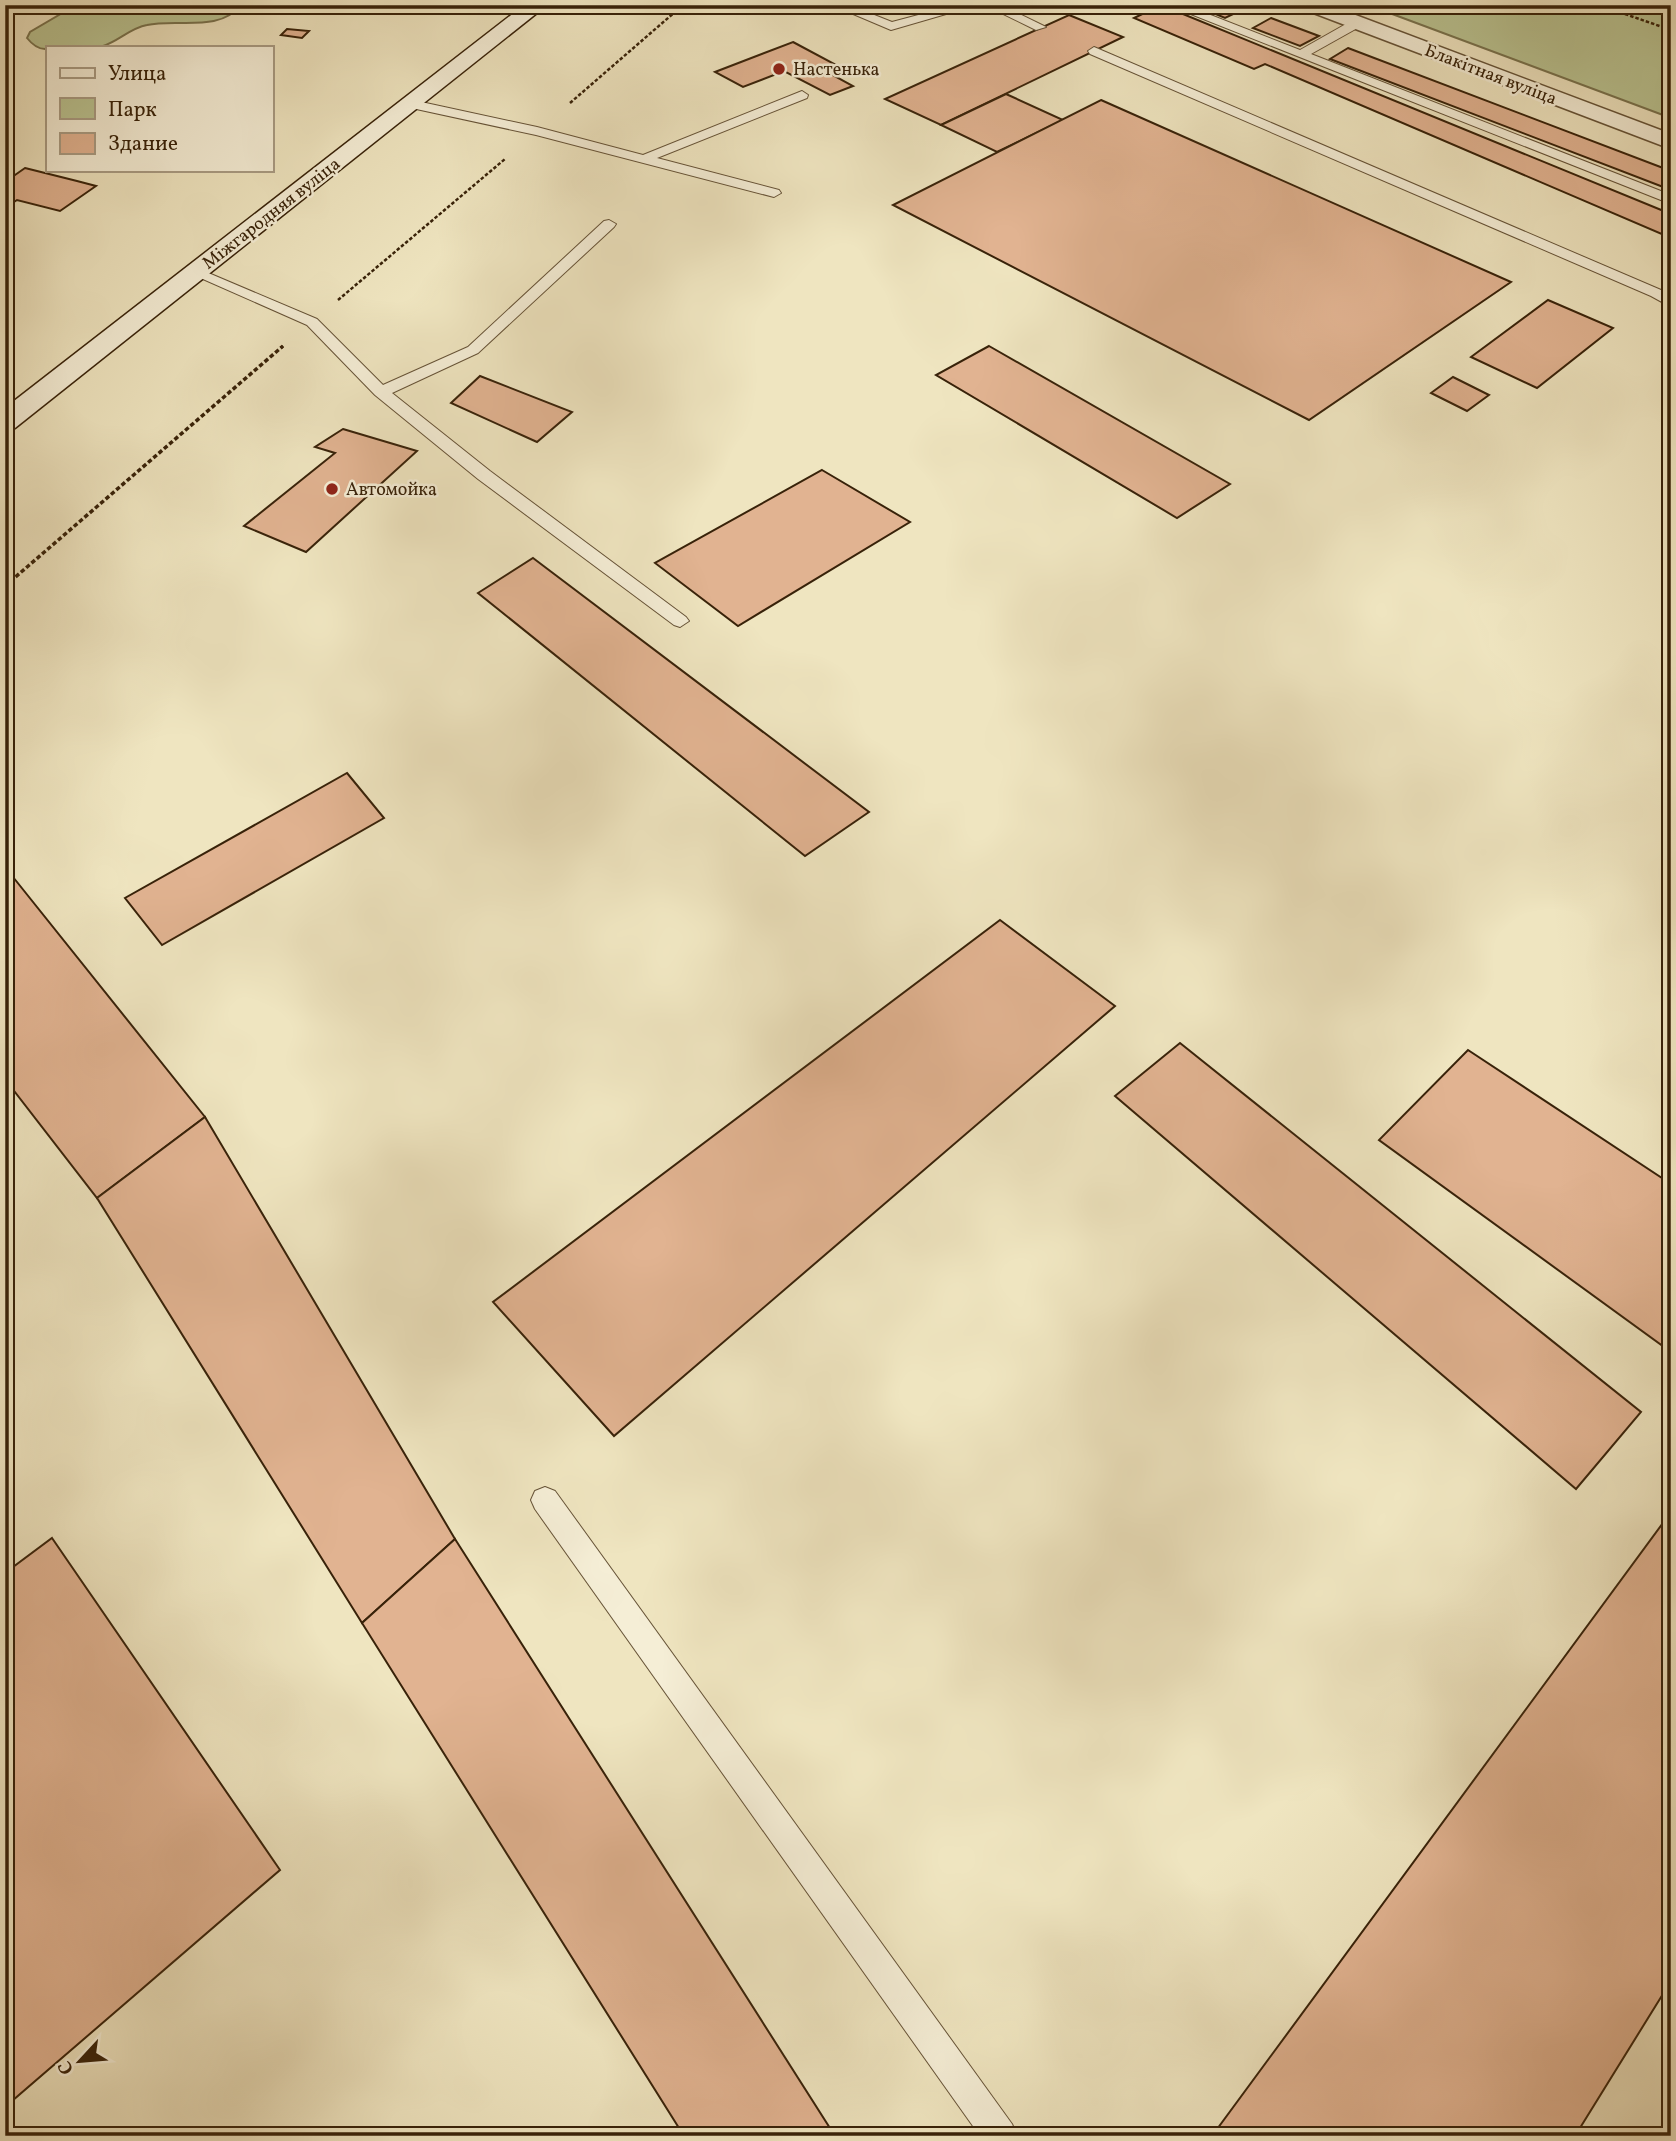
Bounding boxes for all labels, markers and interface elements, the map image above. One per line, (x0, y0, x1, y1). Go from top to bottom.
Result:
street label: Блакітная вуліца (1421, 39, 1560, 112)
legend (46, 46, 273, 172)
place label: Настенька (793, 58, 879, 83)
text: Улица (108, 60, 166, 89)
marker: Настенька (771, 61, 787, 77)
text: Парк (108, 96, 157, 125)
text: Здание (108, 130, 178, 159)
street label: Міжгародняя вуліца (198, 152, 346, 276)
place label: Автомойка (346, 478, 437, 503)
marker: Автомойка (324, 481, 340, 497)
north arrow (46, 2025, 116, 2096)
text: С (52, 2056, 81, 2079)

